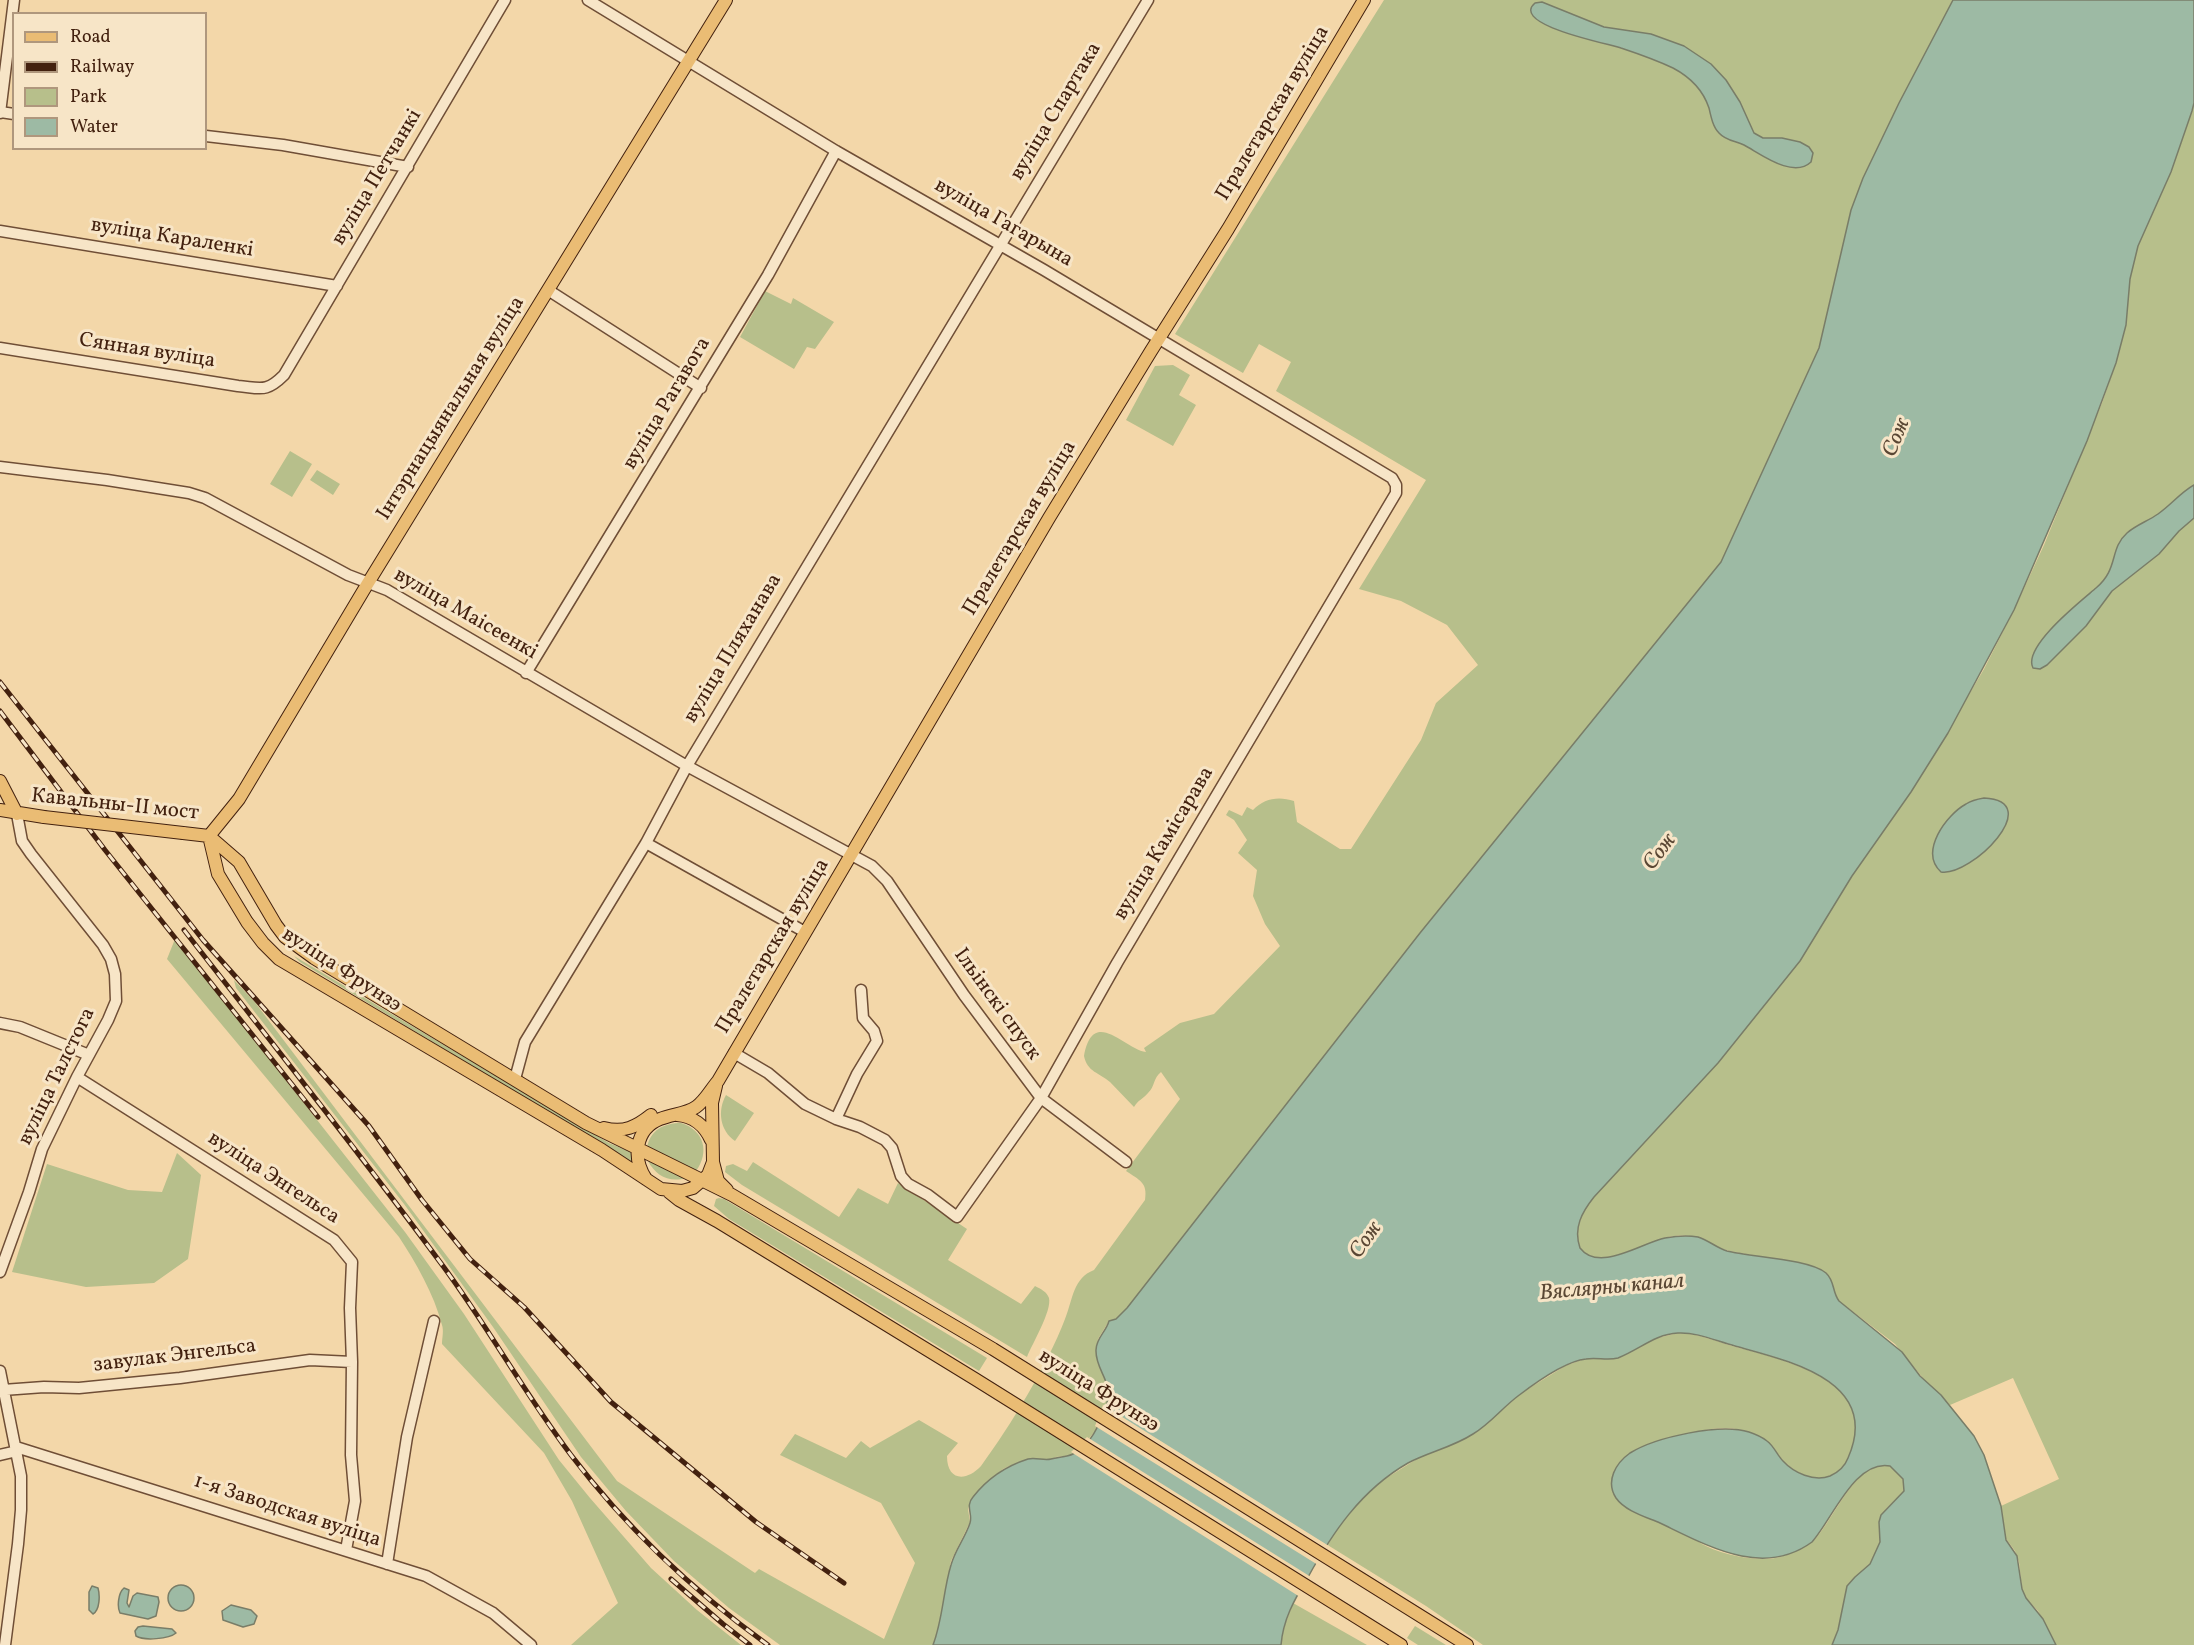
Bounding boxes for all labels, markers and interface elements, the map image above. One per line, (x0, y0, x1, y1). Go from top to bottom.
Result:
legend (12, 12, 207, 150)
street label: Пралетарская вуліца (1212, 22, 1336, 206)
text: Road (70, 25, 111, 50)
street label: вуліца Спартака (1006, 39, 1108, 185)
text: Railway (70, 55, 134, 80)
text: Park (70, 85, 107, 110)
street label: вуліца Петчанкі (327, 105, 429, 251)
text: Water (70, 115, 118, 140)
street label: вуліца Гагарына (929, 174, 1077, 274)
street label: вуліца Караленкі (89, 214, 255, 264)
street label: Інтэрнацыянальная вуліца (373, 292, 531, 526)
street label: Сянная вуліца (77, 329, 217, 375)
street label: вуліца Рагавога (619, 333, 717, 475)
water label: Сож (1878, 415, 1918, 461)
street label: Пралетарская вуліца (959, 437, 1083, 621)
street label: вуліца Маісеенкі (389, 564, 541, 666)
street label: вуліца Пляханава (679, 570, 789, 728)
street label: вуліца Камісарава (1109, 763, 1221, 925)
street label: Кавальны-II мост (30, 785, 200, 827)
water label: Сож (1639, 829, 1683, 877)
street label: Пралетарская вуліца (712, 855, 836, 1039)
street label: вуліца Фрунзэ (276, 923, 406, 1019)
street label: Ільінскі спуск (947, 944, 1045, 1066)
street label: вуліца Талстога (14, 1004, 102, 1150)
street label: вуліца Энгельса (202, 1127, 344, 1231)
water label: Сож (1345, 1217, 1389, 1265)
water label: Вяслярны канал (1539, 1270, 1685, 1308)
street label: завулак Энгельса (92, 1335, 258, 1379)
street label: вуліца Фрунзэ (1033, 1345, 1163, 1439)
street label: 1-я Заводская вуліца (190, 1470, 384, 1554)

